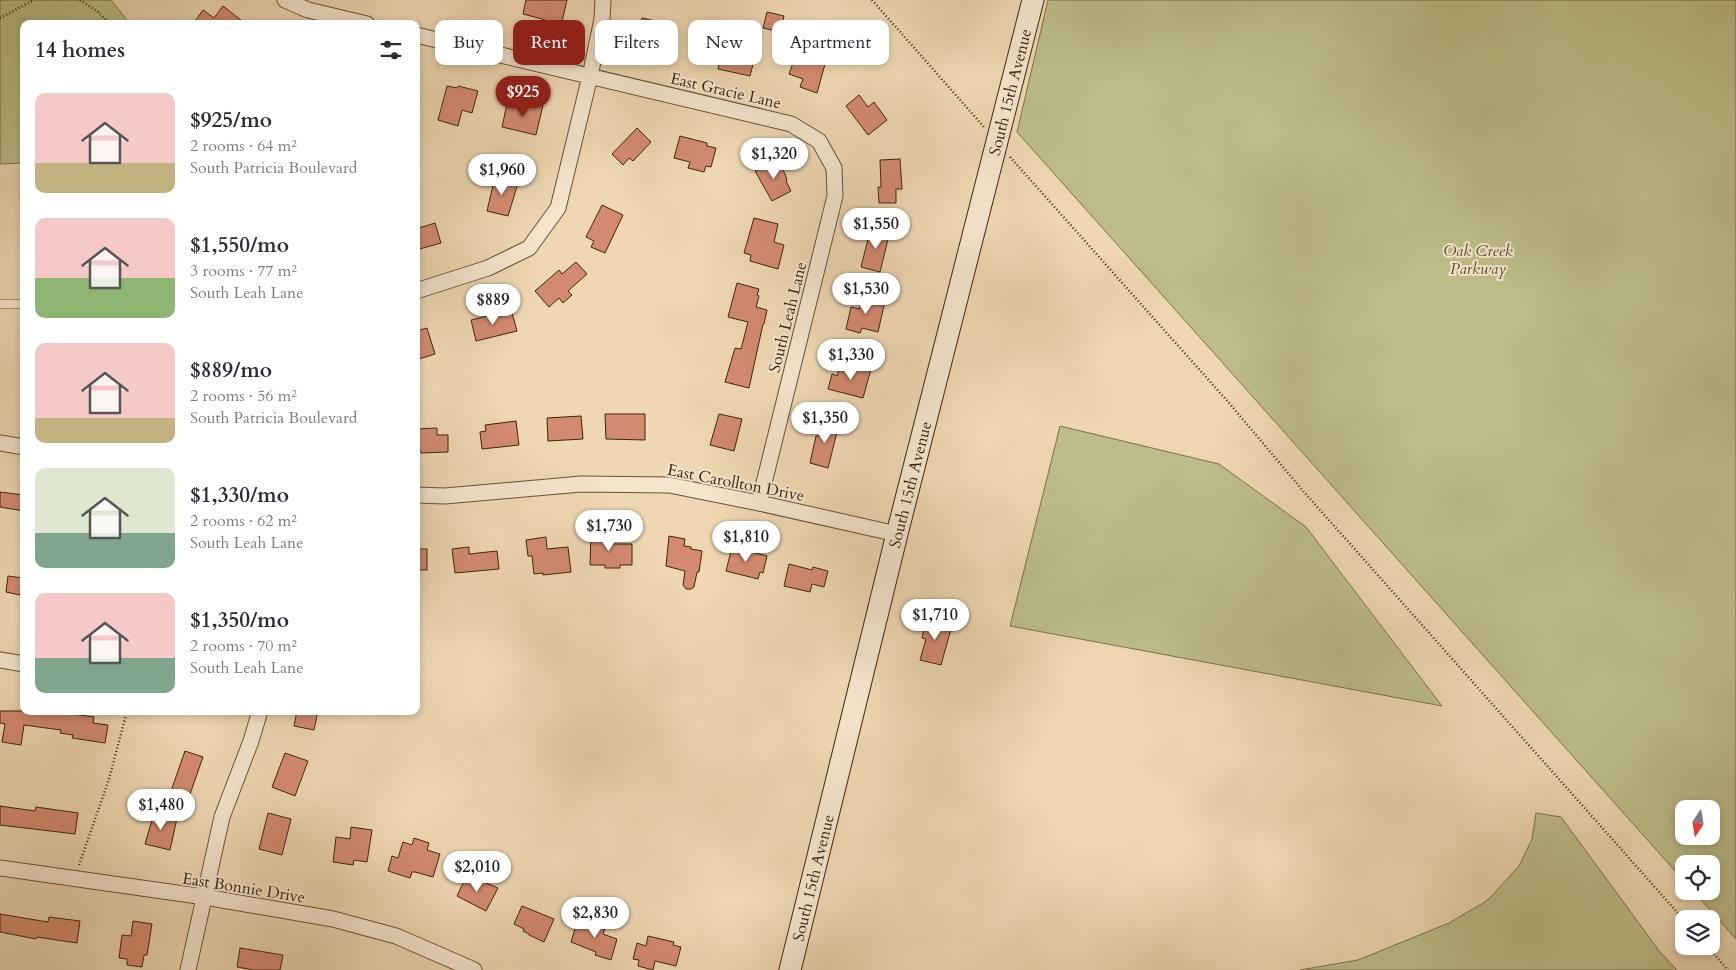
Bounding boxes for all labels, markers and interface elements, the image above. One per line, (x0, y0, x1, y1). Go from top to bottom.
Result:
chip: Buy (435, 20, 503, 65)
chip: Rent (513, 20, 585, 65)
chip: Filters (595, 20, 678, 65)
chip: New (688, 20, 762, 65)
chip: Apartment (772, 20, 889, 65)
street label: South 15th Avenue (984, 27, 1037, 158)
text: 14 homes (35, 36, 125, 65)
icon: filters (377, 36, 405, 64)
street label: East Gracie Lane (668, 68, 783, 114)
pin: $925 (493, 76, 553, 118)
text: $925 (507, 81, 539, 103)
text: $925/mo (190, 106, 272, 135)
icon: home (75, 113, 135, 173)
text: 2 rooms · 64 m² (190, 135, 297, 157)
pin: $1,320 (733, 138, 815, 180)
text: $1,320 (751, 143, 797, 165)
pin: $1,960 (461, 154, 543, 196)
text: South Patricia Boulevard (190, 157, 357, 179)
text: $1,960 (479, 159, 525, 181)
pin: $1,550 (835, 208, 917, 250)
text: $1,550 (853, 213, 899, 235)
text: $1,550/mo (190, 231, 289, 260)
icon: home (75, 238, 135, 298)
park label: Oak Creek Parkway (1443, 240, 1513, 280)
text: 3 rooms · 77 m² (190, 260, 297, 282)
street label: South Leah Lane (764, 260, 812, 375)
pin: $1,530 (825, 272, 907, 315)
text: $1,530 (843, 278, 889, 300)
text: South Leah Lane (190, 282, 303, 304)
pin: $889 (463, 284, 523, 326)
text: $889 (477, 289, 509, 311)
pin: $1,330 (810, 338, 892, 381)
text: $1,330 (828, 344, 874, 366)
text: $889/mo (190, 356, 272, 385)
icon: home (75, 363, 135, 423)
text: 2 rooms · 56 m² (190, 385, 297, 407)
pin: $1,350 (784, 402, 866, 444)
text: South Patricia Boulevard (190, 407, 357, 429)
text: $1,350 (802, 407, 848, 429)
street label: South 15th Avenue (884, 419, 937, 550)
street label: East Carollton Drive (665, 459, 806, 507)
text: $1,330/mo (190, 481, 289, 510)
icon: home (75, 488, 135, 548)
text: 2 rooms · 62 m² (190, 510, 297, 532)
pin: $1,730 (568, 510, 650, 552)
text: $1,730 (586, 515, 632, 537)
pin: $1,810 (705, 520, 787, 563)
text: $1,810 (723, 526, 769, 548)
text: South Leah Lane (190, 532, 303, 554)
pin: $1,710 (894, 598, 976, 641)
text: $1,710 (912, 604, 958, 626)
text: $1,350/mo (190, 606, 289, 635)
icon: home (75, 613, 135, 673)
text: 2 rooms · 70 m² (190, 635, 297, 657)
text: South Leah Lane (190, 657, 303, 679)
pin: $1,480 (120, 788, 202, 831)
text: $1,480 (138, 794, 184, 816)
north arrow (1675, 800, 1720, 845)
map controls (1675, 800, 1720, 955)
street label: South 15th Avenue (787, 812, 840, 944)
pin: $2,010 (436, 850, 518, 893)
button: locate (1675, 855, 1720, 900)
text: $2,010 (454, 856, 500, 878)
street label: East Bonnie Drive (181, 867, 307, 909)
pin: $2,830 (554, 896, 636, 939)
text: $2,830 (572, 902, 618, 924)
button: layers (1675, 910, 1720, 955)

